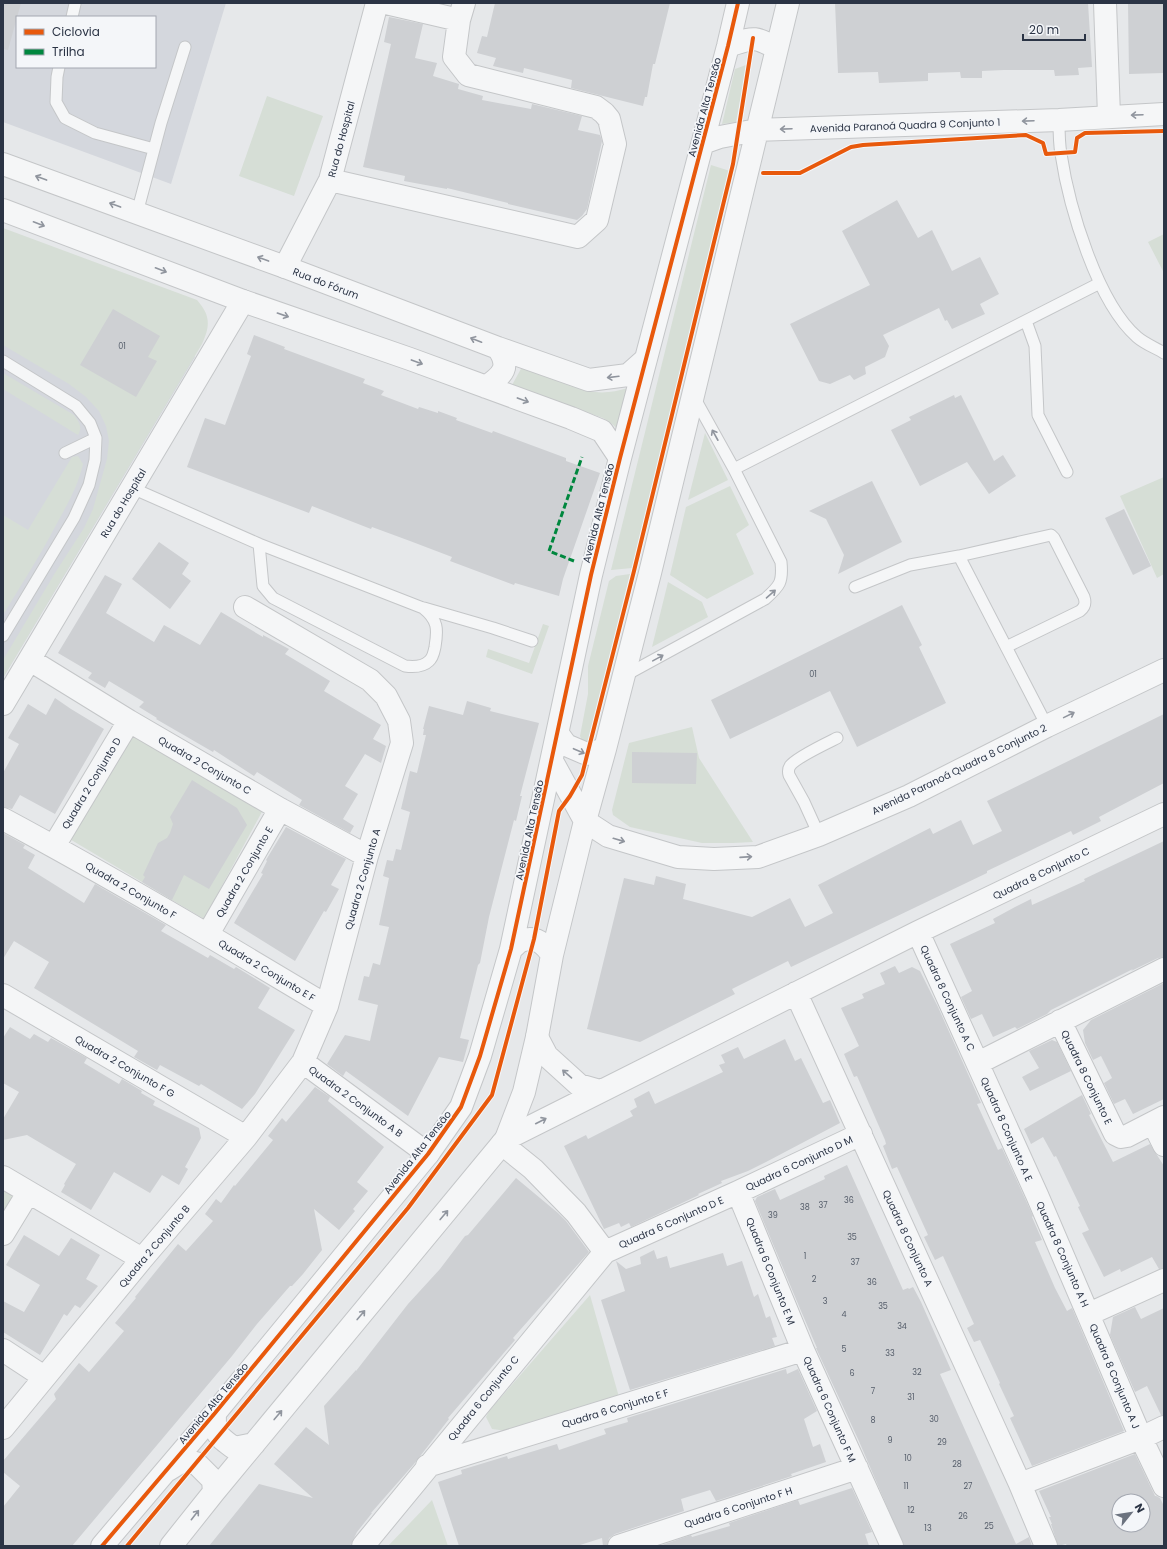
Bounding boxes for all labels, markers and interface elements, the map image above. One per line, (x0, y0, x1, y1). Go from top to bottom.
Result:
legend (16, 16, 156, 68)
scale bar (1023, 16, 1085, 42)
text: 20 m (1029, 21, 1059, 38)
text: Ciclovia (52, 23, 100, 40)
text: Trilha (52, 43, 85, 60)
street label: Avenida Alta Tensão (684, 56, 725, 158)
street label: Rua do Hospital (324, 99, 359, 179)
one-way arrow (1131, 112, 1144, 119)
street label: Avenida Paranoá Quadra 9 Conjunto 1 (810, 115, 1000, 136)
one-way arrow (1022, 117, 1035, 125)
one-way arrow (780, 125, 793, 133)
one-way arrow (35, 174, 48, 181)
one-way arrow (108, 201, 121, 208)
one-way arrow (33, 220, 45, 228)
one-way arrow (257, 255, 269, 263)
street label: Rua do Fórum (291, 264, 361, 303)
one-way arrow (154, 266, 166, 274)
one-way arrow (276, 312, 289, 319)
one-way arrow (471, 336, 483, 344)
house number: 01 (118, 341, 126, 352)
one-way arrow (411, 358, 423, 366)
one-way arrow (607, 373, 620, 380)
one-way arrow (516, 397, 528, 405)
one-way arrow (711, 429, 719, 441)
street label: Avenida Alta Tensão (579, 462, 618, 565)
street label: Rua do Hospital (97, 466, 150, 541)
one-way arrow (766, 589, 776, 598)
one-way arrow (652, 653, 664, 661)
house number: 01 (809, 669, 817, 680)
one-way arrow (1063, 711, 1075, 718)
street label: Avenida Paranoá Quadra 8 Conjunto 2 (869, 720, 1049, 819)
street label: Quadra 2 Conjunto C (155, 733, 254, 798)
street label: Quadra 2 Conjunto D (58, 734, 125, 832)
one-way arrow (572, 747, 584, 755)
street label: Avenida Alta Tensão (512, 779, 547, 882)
street label: Quadra 2 Conjunto E (212, 824, 277, 921)
street label: Quadra 2 Conjunto A (341, 827, 384, 931)
one-way arrow (612, 836, 625, 844)
street label: Quadra 8 Conjunto C (990, 843, 1092, 903)
one-way arrow (739, 854, 752, 861)
street label: Quadra 2 Conjunto F (82, 858, 179, 923)
street label: Quadra 2 Conjunto E F (215, 935, 318, 1005)
street label: Quadra 8 Conjunto A C (916, 943, 979, 1054)
street label: Quadra 8 Conjunto E (1057, 1027, 1116, 1127)
street label: Quadra 2 Conjunto F G (72, 1032, 178, 1101)
street label: Quadra 2 Conjunto A B (305, 1062, 406, 1141)
one-way arrow (561, 1069, 572, 1078)
street label: Quadra 8 Conjunto A E (977, 1075, 1036, 1184)
street label: Avenida Alta Tensão (380, 1107, 455, 1197)
one-way arrow (535, 1117, 547, 1124)
street label: Quadra 6 Conjunto D M (743, 1132, 855, 1195)
street label: Quadra 8 Conjunto A (879, 1187, 937, 1289)
street label: Quadra 6 Conjunto D E (616, 1193, 726, 1252)
house number: 36 (844, 1195, 854, 1206)
street label: Quadra 8 Conjunto A H (1032, 1199, 1093, 1310)
house number: 37 (818, 1200, 828, 1211)
street label: Quadra 2 Conjunto B (115, 1202, 194, 1291)
house number: 38 (800, 1202, 810, 1213)
one-way arrow (439, 1209, 448, 1220)
house number: 39 (768, 1210, 778, 1221)
street label: Quadra 6 Conjunto E M (742, 1215, 799, 1327)
house number: 35 (847, 1232, 857, 1243)
house number: 1 (804, 1251, 806, 1262)
house number: 37 (850, 1257, 860, 1268)
house number: 2 (812, 1274, 817, 1285)
house number: 36 (867, 1277, 877, 1288)
house number: 3 (823, 1296, 828, 1307)
house number: 35 (878, 1301, 888, 1312)
one-way arrow (356, 1309, 365, 1320)
house number: 4 (841, 1309, 847, 1320)
house number: 34 (897, 1321, 907, 1332)
street label: Quadra 8 Conjunto A J (1086, 1321, 1144, 1431)
house number: 5 (841, 1344, 847, 1355)
house number: 33 (885, 1348, 895, 1359)
street label: Quadra 6 Conjunto C (444, 1352, 523, 1444)
street label: Quadra 6 Conjunto F M (799, 1354, 860, 1465)
street label: Avenida Alta Tensão (175, 1359, 252, 1447)
house number: 32 (912, 1367, 922, 1378)
house number: 6 (849, 1368, 855, 1379)
street label: Quadra 6 Conjunto E F (560, 1385, 671, 1432)
house number: 7 (871, 1386, 876, 1397)
house number: 31 (907, 1392, 915, 1403)
one-way arrow (273, 1410, 282, 1420)
house number: 30 (929, 1414, 939, 1425)
house number: 8 (870, 1415, 876, 1426)
house number: 9 (887, 1435, 893, 1446)
house number: 29 (937, 1437, 947, 1448)
house number: 10 (904, 1453, 912, 1464)
house number: 28 (952, 1459, 962, 1470)
house number: 11 (903, 1481, 909, 1492)
house number: 27 (964, 1481, 973, 1492)
street label: Quadra 6 Conjunto F H (682, 1483, 794, 1532)
north arrow (1111, 1493, 1151, 1533)
text: N (1131, 1500, 1149, 1516)
house number: 12 (907, 1505, 915, 1516)
one-way arrow (191, 1510, 200, 1521)
house number: 26 (958, 1511, 968, 1522)
house number: 25 (984, 1521, 994, 1532)
house number: 13 (924, 1523, 932, 1534)

